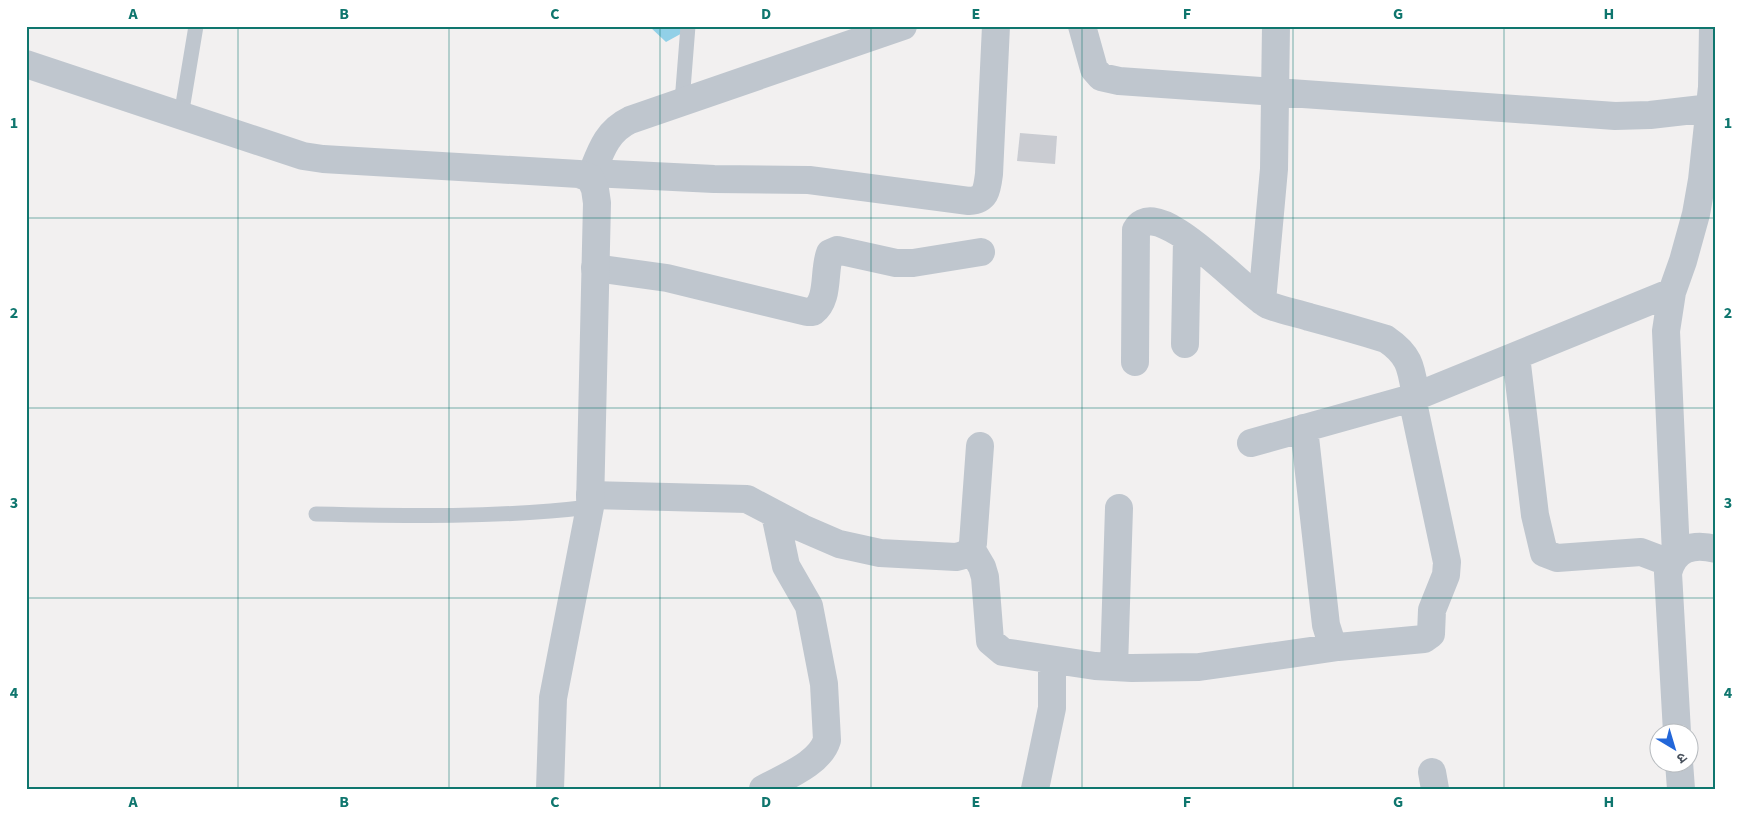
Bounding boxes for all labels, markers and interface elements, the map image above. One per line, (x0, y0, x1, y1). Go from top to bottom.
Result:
text: A (127, 3, 138, 25)
text: B (339, 3, 349, 25)
text: C (550, 3, 560, 25)
text: D (761, 3, 771, 25)
text: E (972, 3, 980, 25)
text: F (1183, 3, 1191, 25)
text: G (1393, 3, 1403, 25)
text: H (1604, 3, 1614, 25)
text: 1 (10, 112, 18, 134)
text: 1 (1724, 112, 1732, 134)
text: 2 (10, 302, 18, 324)
text: 2 (1724, 302, 1732, 324)
text: 3 (10, 492, 18, 514)
text: 3 (1724, 492, 1732, 514)
text: 4 (10, 682, 19, 704)
text: 4 (1724, 682, 1733, 704)
north arrow (1650, 722, 1700, 772)
text: उ (1671, 747, 1691, 768)
text: A (127, 791, 138, 813)
text: B (339, 791, 349, 813)
text: C (550, 791, 560, 813)
text: D (761, 791, 771, 813)
text: E (972, 791, 980, 813)
text: F (1183, 791, 1191, 813)
text: G (1393, 791, 1403, 813)
text: H (1604, 791, 1614, 813)

